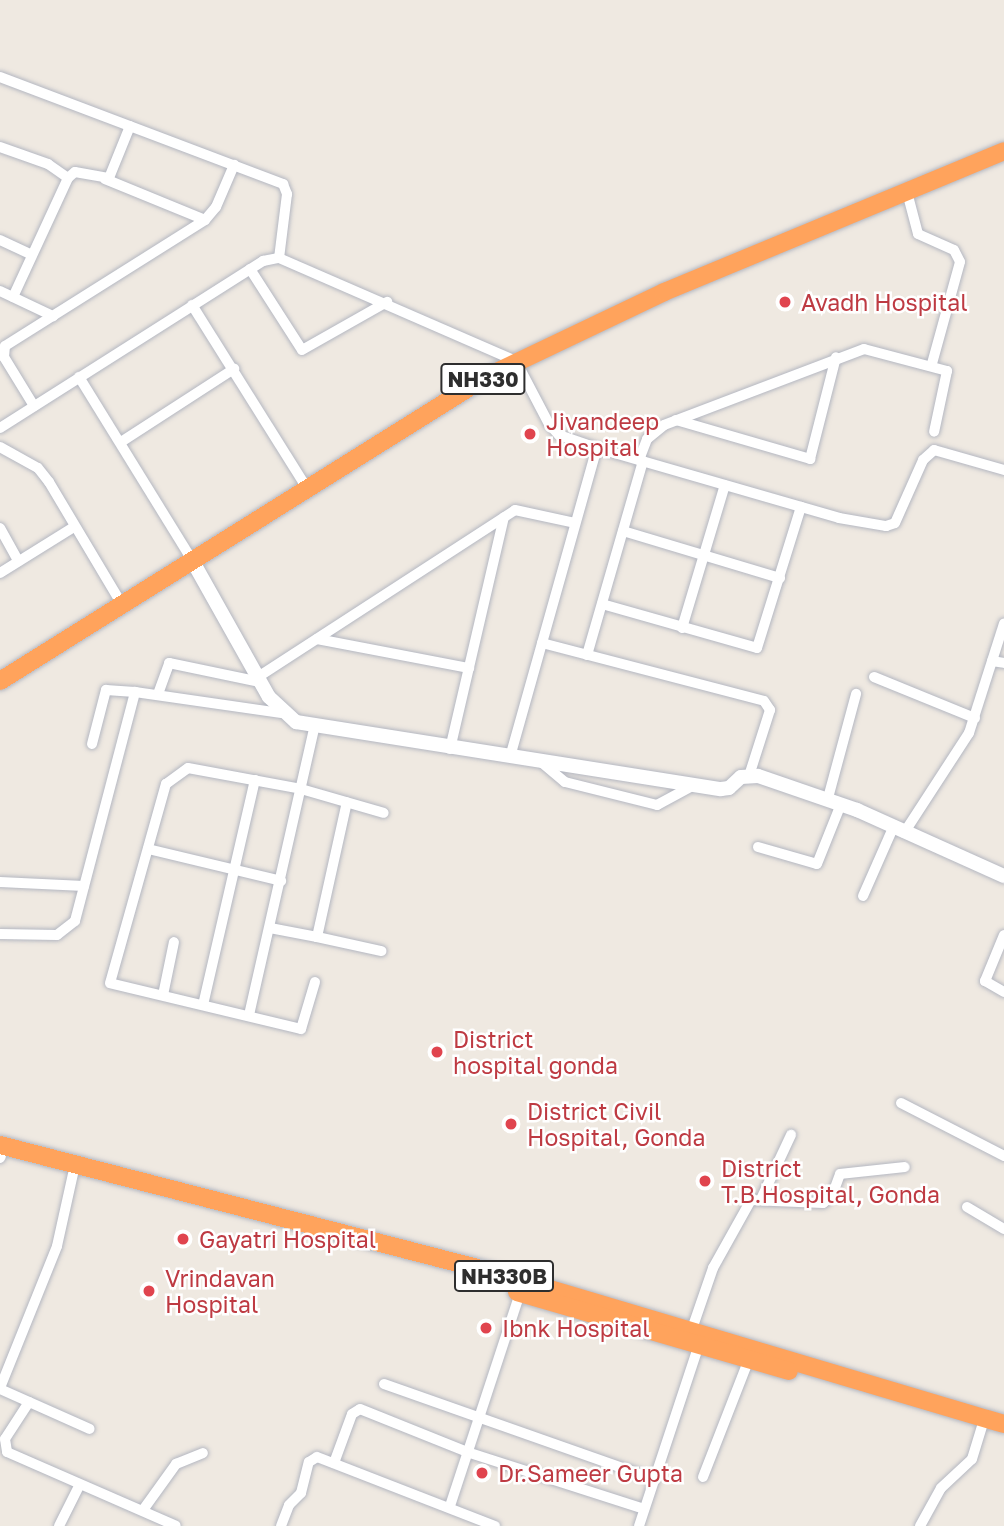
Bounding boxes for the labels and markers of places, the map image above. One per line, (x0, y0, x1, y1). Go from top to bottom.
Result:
place label: Avadh Hospital (801, 288, 968, 316)
marker: Avadh Hospital (775, 292, 795, 312)
place label: Jivandeep Hospital (546, 407, 659, 461)
marker: Jivandeep Hospital (520, 424, 540, 444)
place label: District hospital gonda (453, 1025, 618, 1079)
marker: District hospital gonda (427, 1042, 447, 1062)
place label: District Civil Hospital, Gonda (527, 1097, 705, 1151)
marker: District Civil Hospital, Gonda (501, 1114, 521, 1134)
place label: District T.B.Hospital, Gonda (721, 1154, 940, 1208)
marker: District T.B.Hospital, Gonda (695, 1171, 715, 1191)
place label: Gayatri Hospital (199, 1225, 376, 1253)
marker: Gayatri Hospital (173, 1229, 193, 1249)
place label: Vrindavan Hospital (165, 1264, 275, 1318)
marker: Vrindavan Hospital (139, 1281, 159, 1301)
place label: Ibnk Hospital (502, 1314, 650, 1342)
marker: Ibnk Hospital (476, 1318, 496, 1338)
place label: Dr.Sameer Gupta (498, 1459, 683, 1487)
marker: Dr.Sameer Gupta (472, 1463, 492, 1483)

